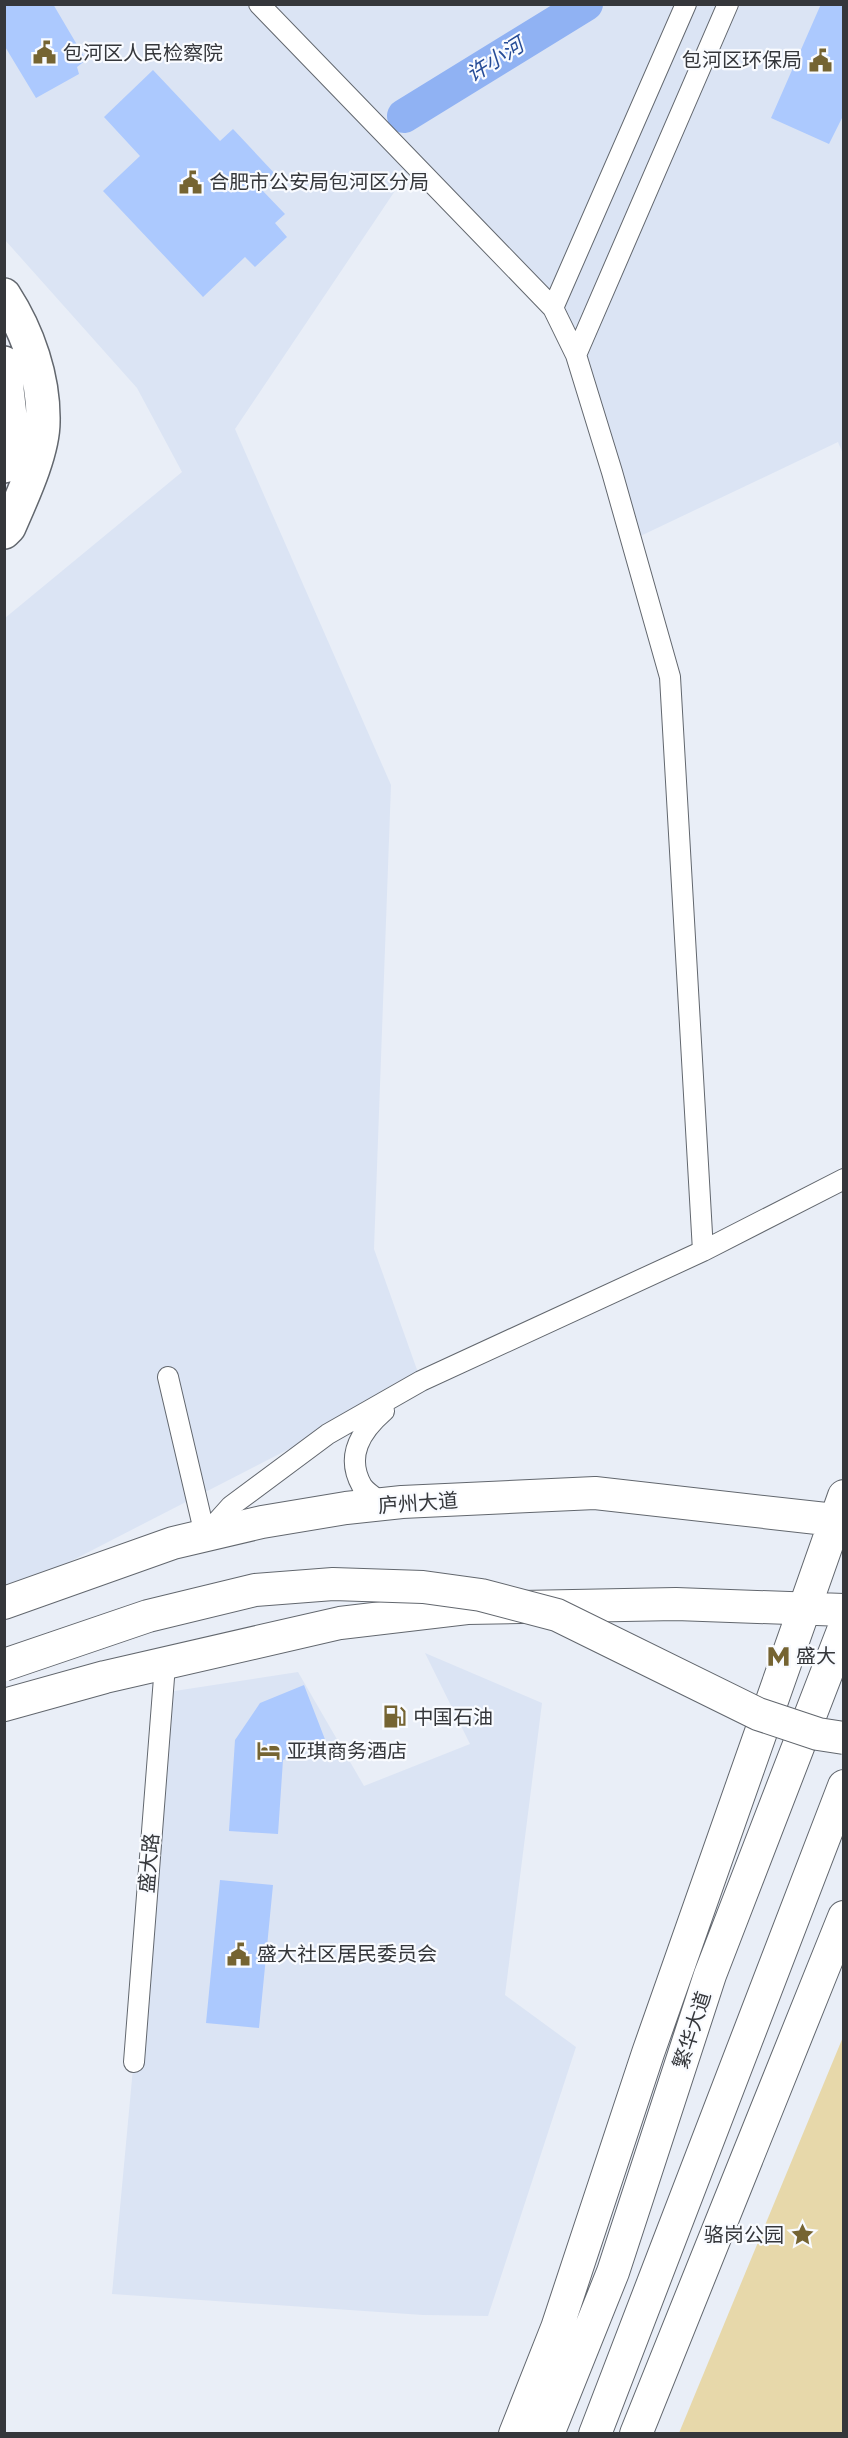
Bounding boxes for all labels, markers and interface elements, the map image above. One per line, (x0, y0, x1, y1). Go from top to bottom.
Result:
water label: 许小河 (462, 31, 531, 87)
public building icon: 包河区人民检察院 (32, 40, 58, 66)
place label: 包河区人民检察院 (63, 41, 223, 65)
public building icon: 包河区环保局 (807, 47, 833, 73)
place label: 包河区环保局 (682, 48, 802, 72)
public building icon: 合肥市公安局包河区分局 (178, 169, 204, 195)
place label: 合肥市公安局包河区分局 (209, 170, 429, 194)
street label: 庐州大道 (377, 1488, 459, 1518)
metro station icon: 盛大 (765, 1643, 791, 1669)
place label: 盛大 (796, 1644, 836, 1668)
fuel station icon: 中国石油 (382, 1704, 408, 1730)
place label: 中国石油 (413, 1705, 493, 1729)
hotel icon: 亚琪商务酒店 (256, 1738, 282, 1764)
place label: 亚琪商务酒店 (287, 1739, 407, 1763)
street label: 盛大路 (134, 1832, 164, 1894)
public building icon: 盛大社区居民委员会 (226, 1941, 252, 1967)
place label: 盛大社区居民委员会 (257, 1942, 437, 1966)
street label: 繁华大道 (668, 1988, 716, 2072)
place icon: 骆岗公园 (789, 2222, 815, 2248)
place label: 骆岗公园 (704, 2223, 784, 2247)

